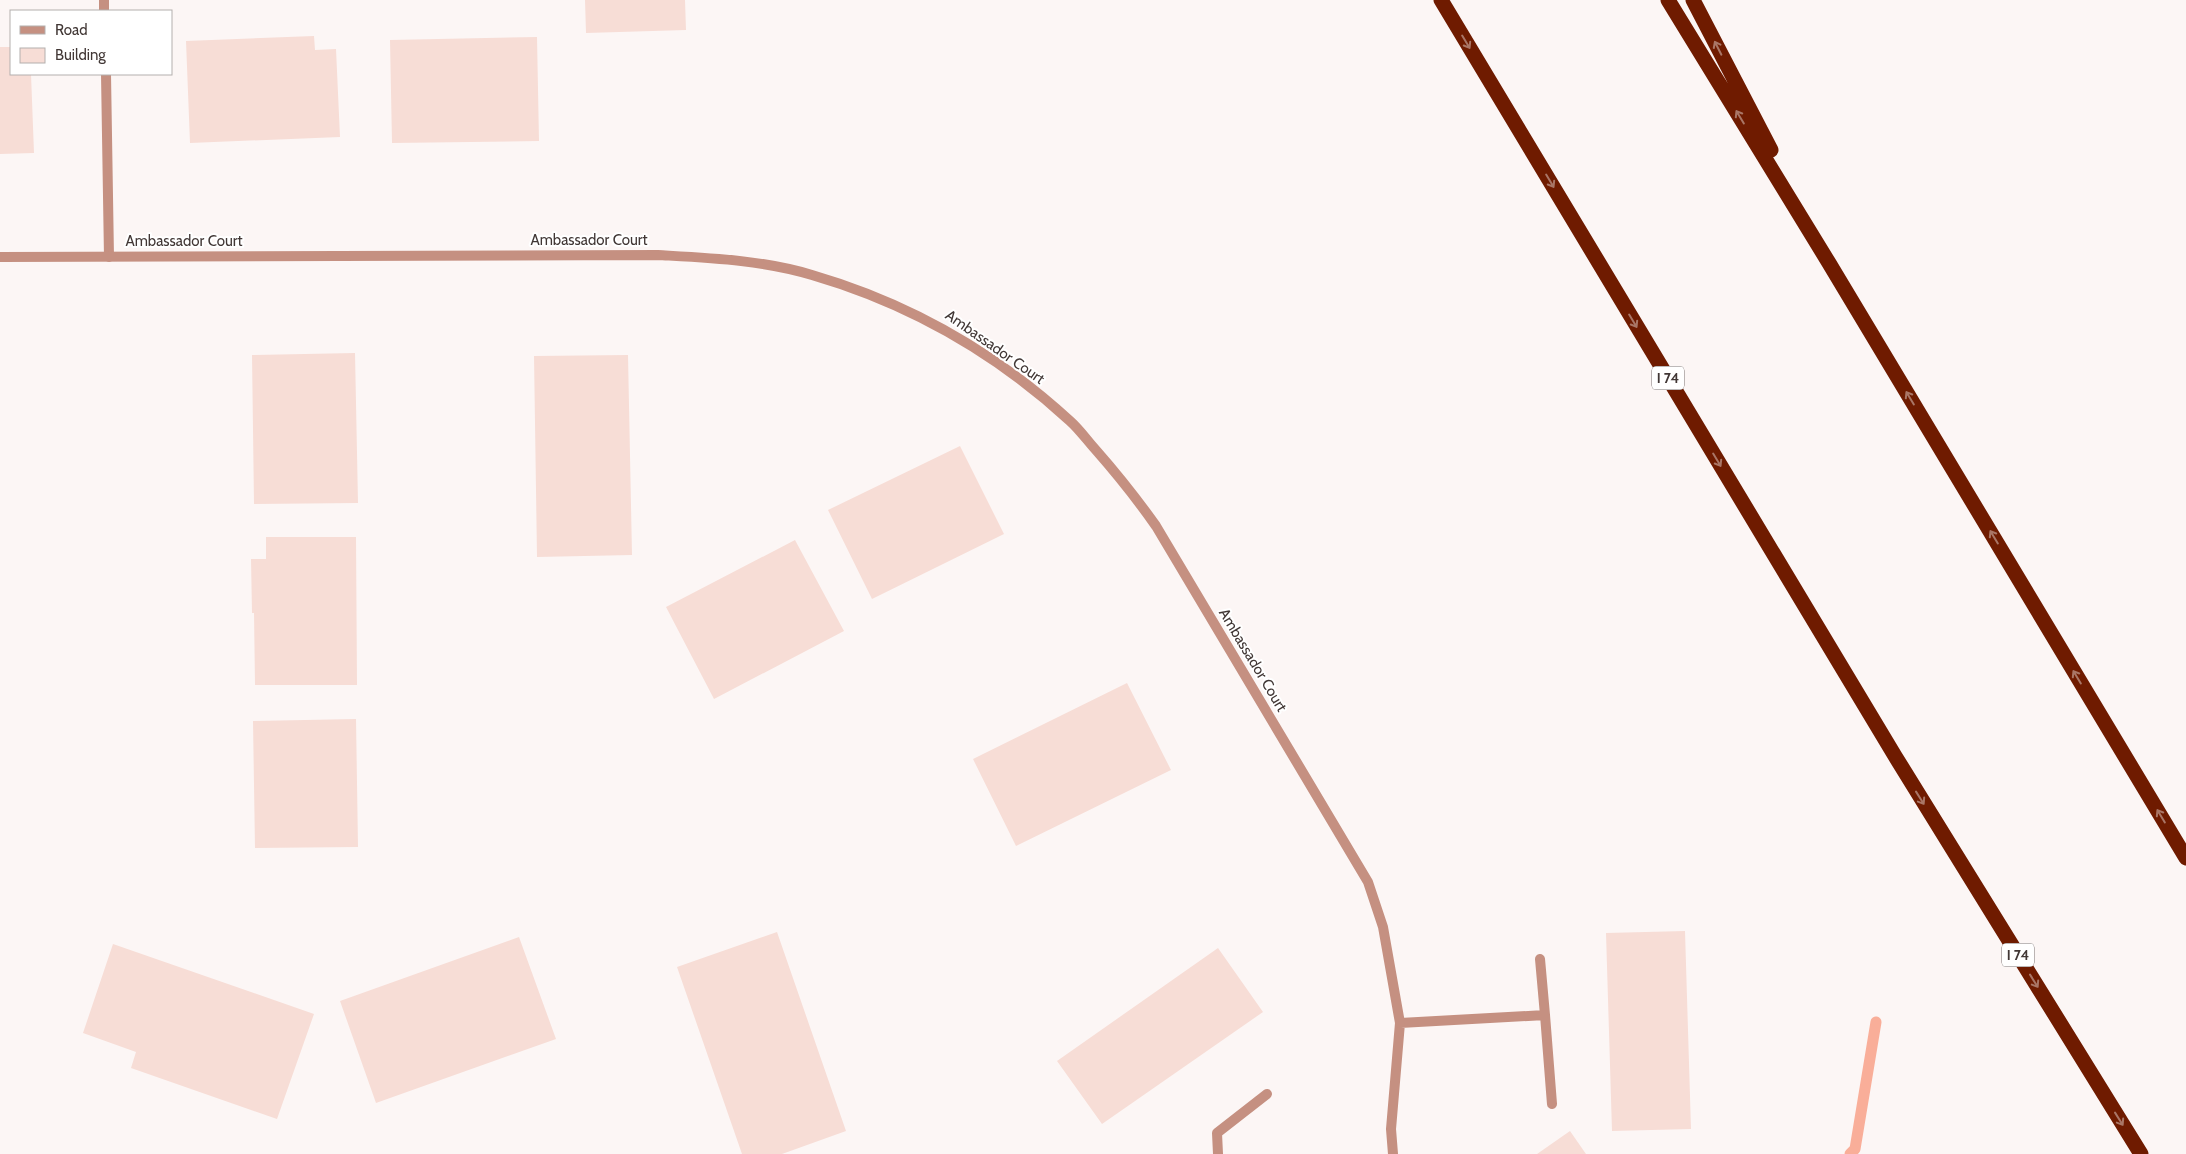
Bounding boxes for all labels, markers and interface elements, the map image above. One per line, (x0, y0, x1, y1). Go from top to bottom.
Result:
legend (10, 10, 172, 75)
text: Road (55, 21, 88, 39)
one-way arrow (1462, 34, 1472, 48)
one-way arrow (1713, 41, 1723, 56)
text: Building (55, 46, 106, 64)
one-way arrow (1734, 110, 1744, 124)
one-way arrow (1545, 174, 1555, 188)
street label: Ambassador Court (530, 231, 648, 249)
street label: Ambassador Court (125, 232, 243, 250)
street label: Ambassador Court (942, 306, 1048, 388)
one-way arrow (1629, 313, 1639, 327)
road number: I 74 (1652, 366, 1684, 389)
one-way arrow (1905, 391, 1915, 405)
one-way arrow (1712, 452, 1722, 466)
one-way arrow (1988, 531, 1998, 545)
street label: Ambassador Court (1215, 605, 1291, 715)
one-way arrow (2072, 670, 2082, 684)
one-way arrow (1916, 790, 1926, 804)
one-way arrow (2155, 809, 2165, 823)
road number: I 74 (2002, 944, 2034, 966)
one-way arrow (2029, 973, 2039, 987)
one-way arrow (2115, 1111, 2125, 1125)

